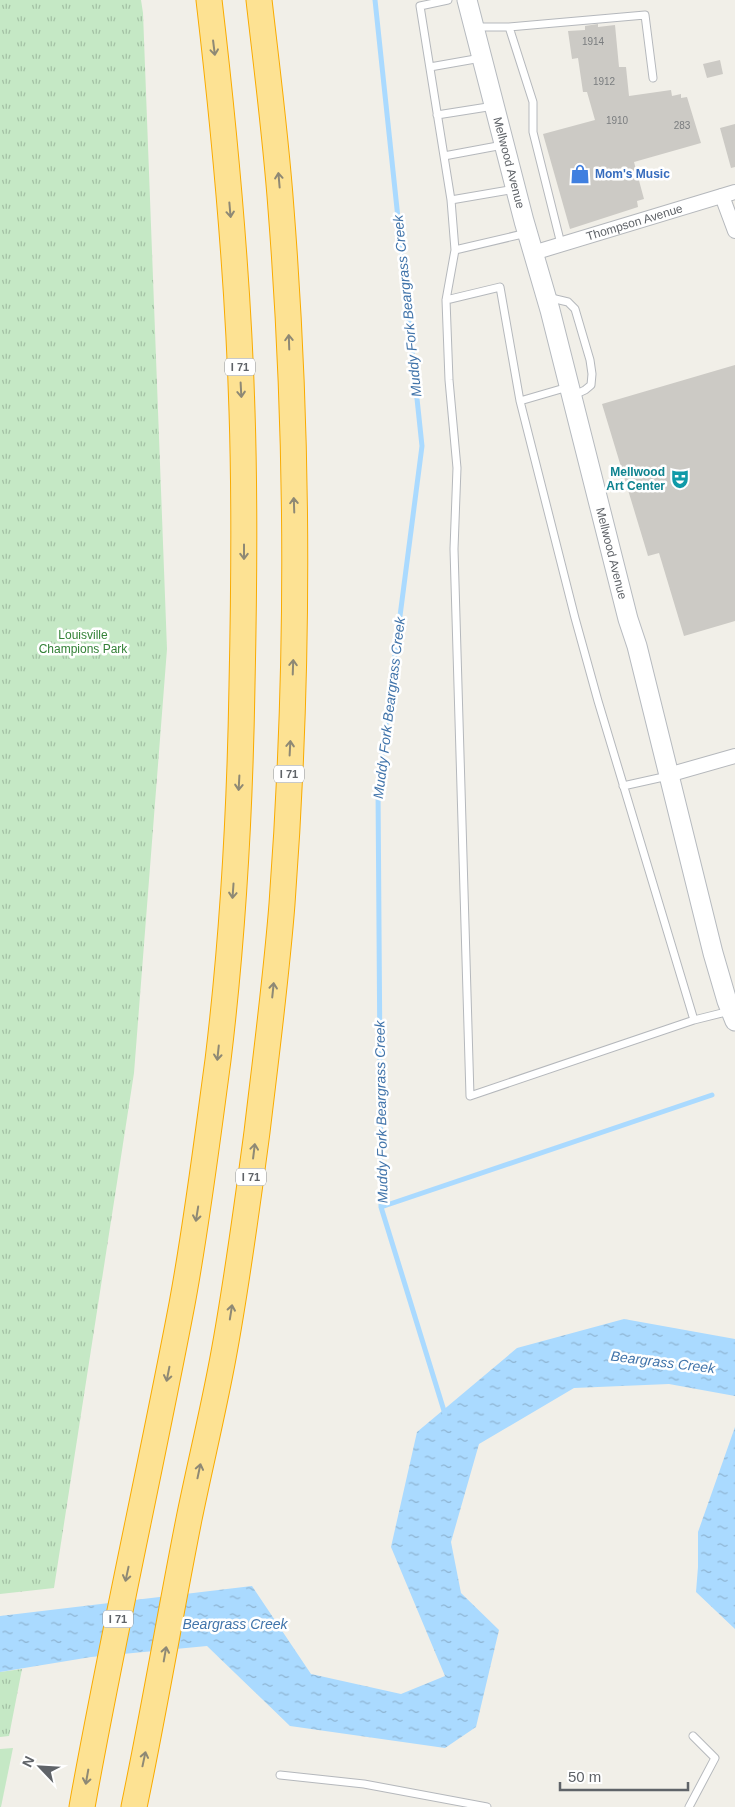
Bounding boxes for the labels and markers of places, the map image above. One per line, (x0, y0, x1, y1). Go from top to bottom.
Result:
shop icon: Mom's Music (569, 163, 591, 185)
place label: Mom's Music (595, 167, 670, 181)
place label: Mellwood Art Center (606, 465, 665, 493)
theatre icon: Mellwood Art Center (669, 468, 691, 490)

